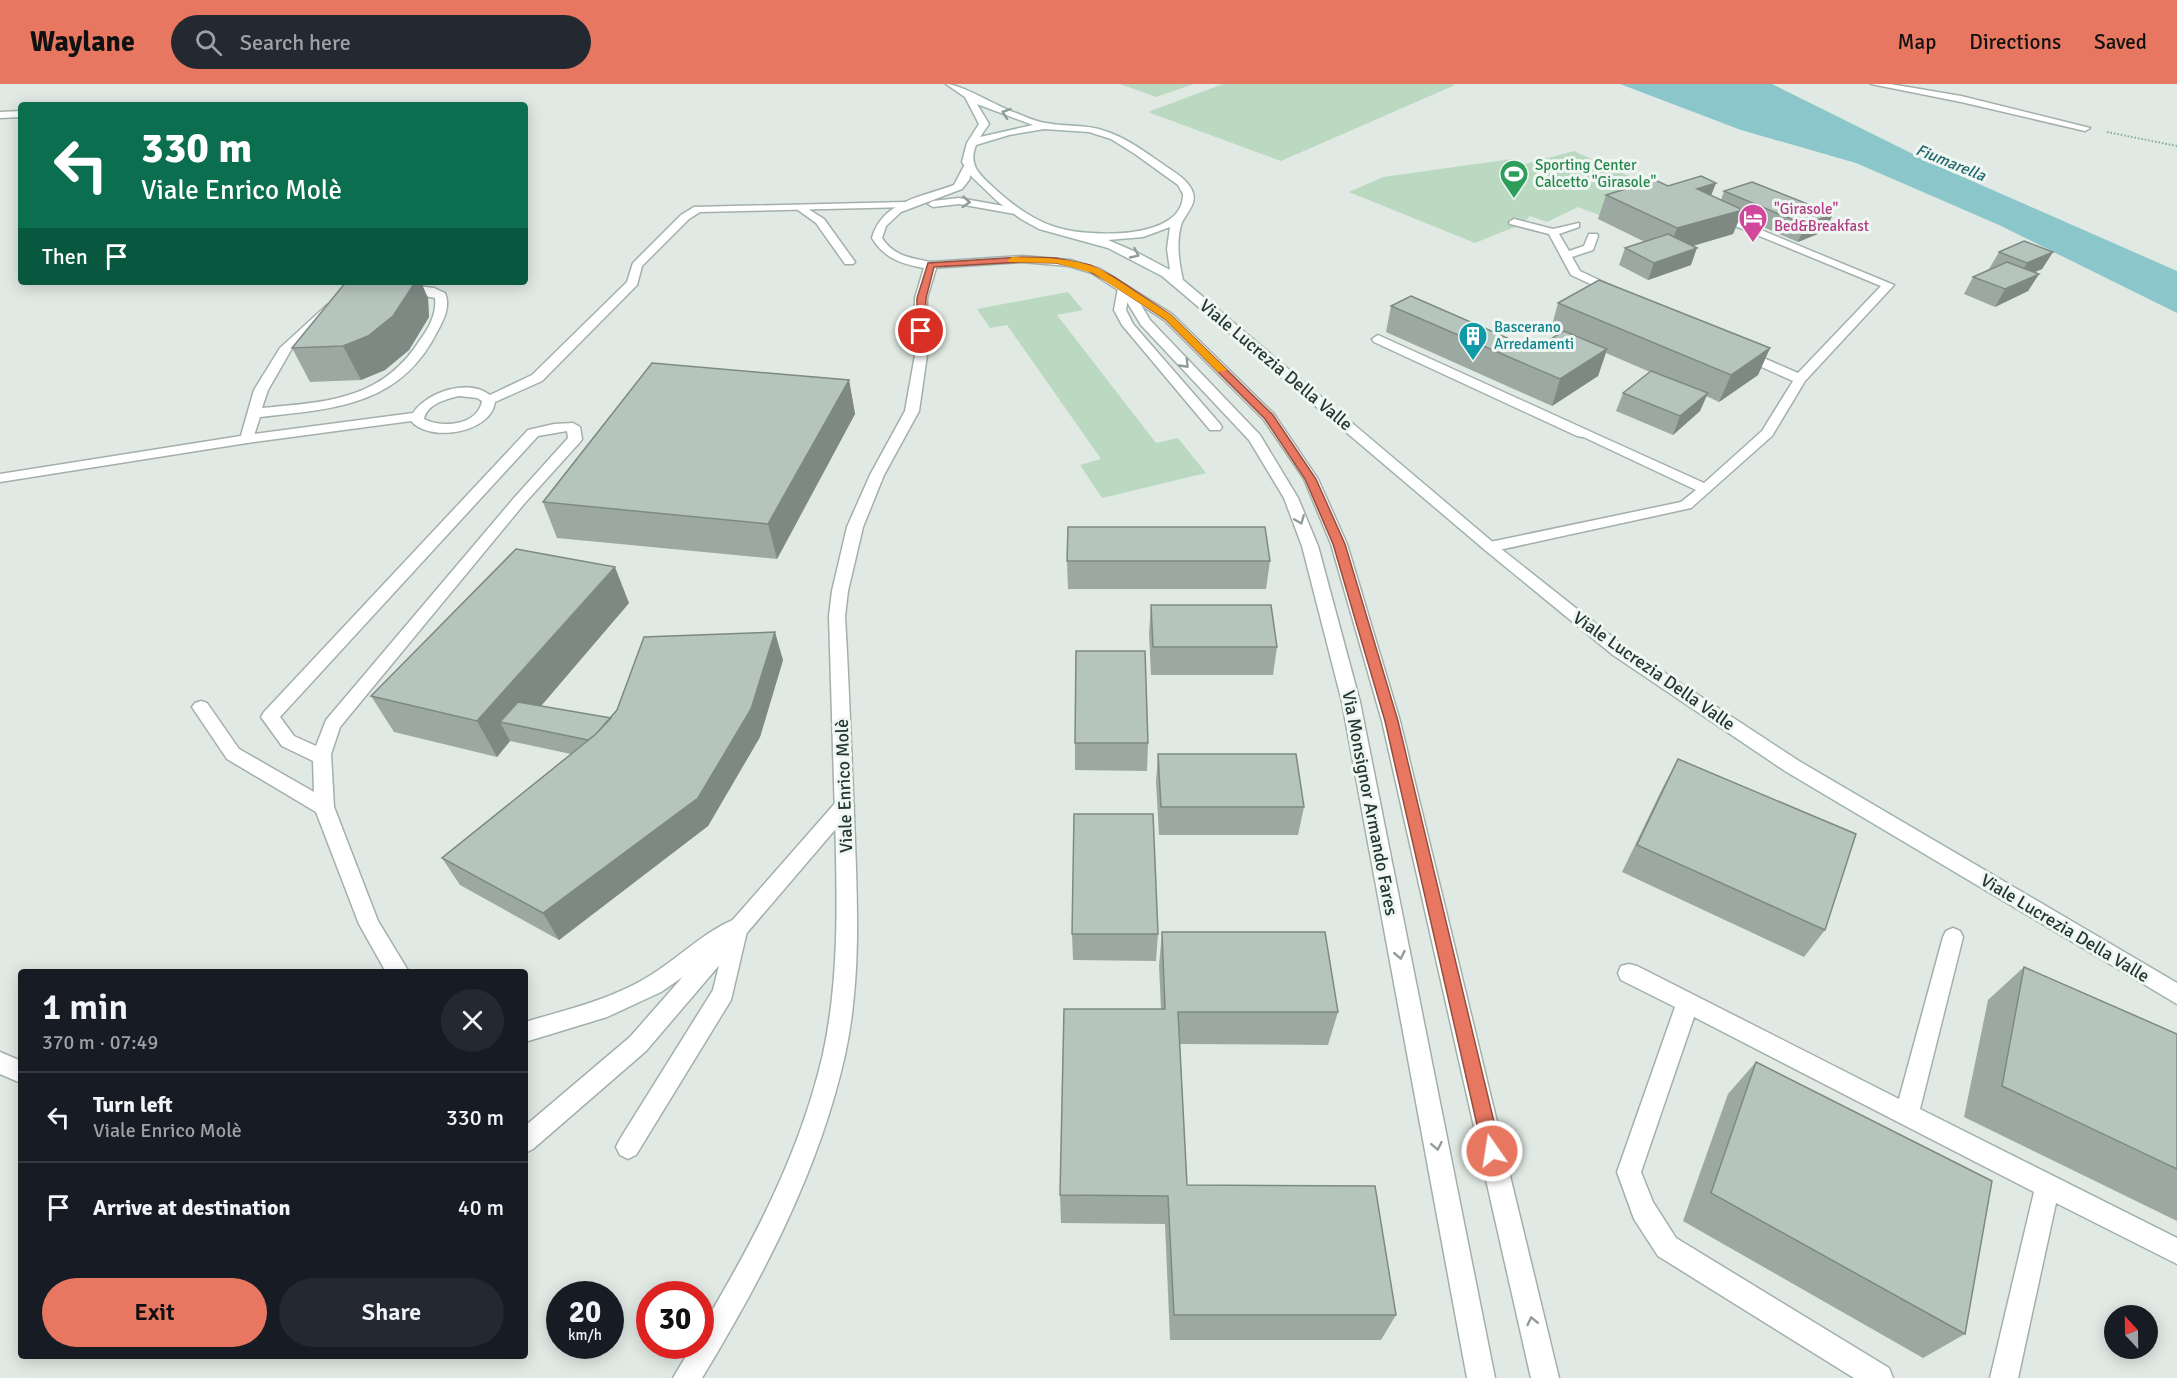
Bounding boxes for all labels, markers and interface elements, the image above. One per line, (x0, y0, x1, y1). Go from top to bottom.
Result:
search box (171, 15, 591, 69)
text: Waylane (30, 25, 135, 59)
icon: search (192, 26, 225, 59)
text: Search here (240, 29, 351, 56)
text: Map (1898, 29, 1936, 55)
text: Directions (1969, 29, 2061, 55)
text: Saved (2094, 29, 2147, 55)
one-way arrow (1001, 108, 1012, 121)
text: 330 m (141, 123, 252, 174)
icon: left (42, 126, 120, 204)
water label: Fiumarella (1913, 140, 1989, 186)
place label: Sporting Center Calcetto "Girasole" (1535, 156, 1656, 191)
sports icon: Sporting Center Calcetto "Girasole" (1498, 158, 1530, 200)
text: Viale Enrico Molè (141, 174, 342, 207)
one-way arrow (961, 196, 970, 209)
place label: "Girasole" Bed&Breakfast (1774, 200, 1869, 235)
hotel icon: "Girasole" Bed&Breakfast (1737, 202, 1769, 244)
icon: arrive (100, 240, 133, 273)
text: Then (42, 243, 88, 270)
one-way arrow (1129, 247, 1140, 259)
street label: Viale Lucrezia Della Valle (1195, 295, 1357, 435)
pin (895, 305, 946, 356)
icon: arrive (904, 314, 937, 347)
place label: Bascerano Arredamenti (1494, 318, 1574, 353)
building icon: Bascerano Arredamenti (1457, 320, 1489, 362)
one-way arrow (1178, 357, 1189, 368)
one-way arrow (1293, 513, 1305, 524)
street label: Viale Lucrezia Della Valle (1569, 607, 1739, 735)
street label: Via Monsignor Armando Fares (1337, 689, 1403, 918)
street label: Viale Enrico Molè (831, 719, 857, 853)
street label: Viale Lucrezia Della Valle (1977, 869, 2153, 987)
one-way arrow (1393, 949, 1406, 959)
text: 1 min (42, 985, 128, 1030)
button: close (441, 989, 504, 1052)
text: 370 m · 07:49 (42, 1030, 158, 1055)
text: Turn left (93, 1091, 173, 1118)
icon: left (42, 1101, 75, 1134)
text: 330 m (446, 1104, 504, 1131)
text: Viale Enrico Molè (93, 1118, 242, 1143)
position arrow (1460, 1119, 1524, 1183)
one-way arrow (1430, 1141, 1443, 1151)
icon: arrive (42, 1191, 75, 1224)
text: Arrive at destination (93, 1194, 290, 1221)
text: 40 m (458, 1194, 504, 1221)
button: Exit (42, 1278, 267, 1347)
button: Share (279, 1278, 504, 1347)
speed limit sign: 30 (636, 1281, 714, 1359)
text: 20 (569, 1294, 601, 1331)
north arrow (2104, 1305, 2158, 1359)
map controls (2104, 1305, 2158, 1359)
one-way arrow (1526, 1316, 1539, 1326)
text: km/h (568, 1326, 602, 1344)

